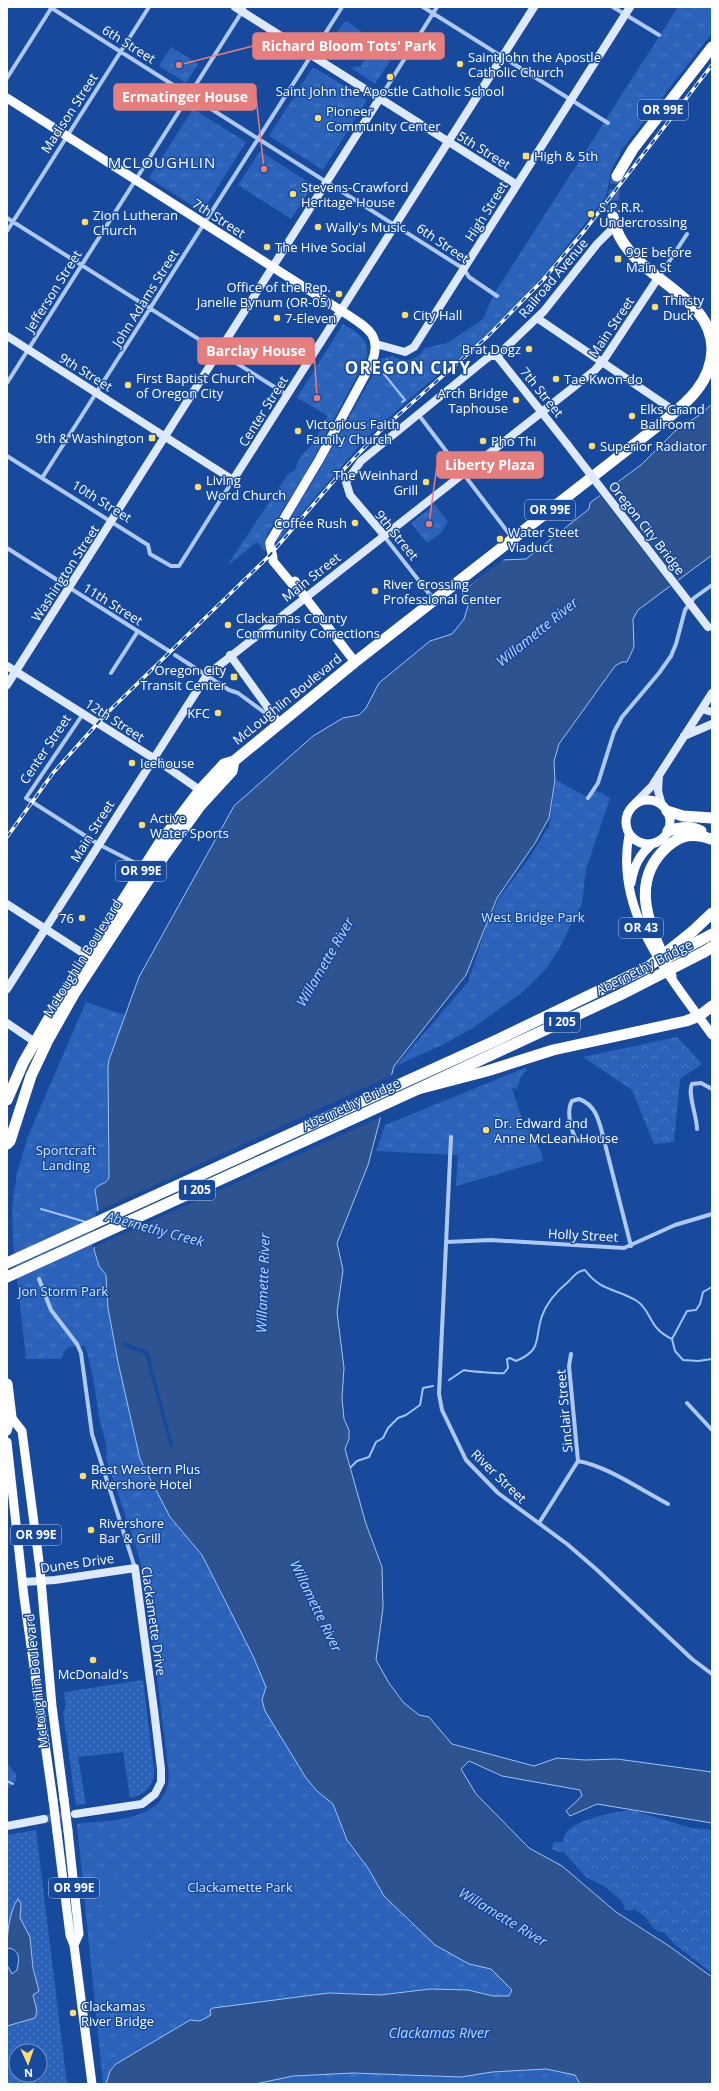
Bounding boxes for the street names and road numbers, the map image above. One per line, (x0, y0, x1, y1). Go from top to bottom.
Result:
street label: 6th Street (99, 21, 159, 68)
street label: Madison Street (36, 69, 102, 156)
road number: OR 99E (638, 100, 688, 120)
street label: 5th Street (454, 127, 514, 174)
street label: High Street (460, 177, 512, 244)
street label: 7th Street (189, 194, 249, 242)
street label: 6th Street (413, 219, 473, 267)
street label: Railroad Avenue (514, 234, 592, 322)
street label: John Adams Street (107, 245, 182, 352)
street label: Jefferson Street (19, 246, 86, 337)
street label: Main Street (584, 293, 638, 361)
street label: 9th Street (56, 349, 116, 396)
street label: 7th Street (516, 363, 568, 421)
street label: Center Street (234, 372, 292, 450)
street label: 10th Street (69, 476, 136, 527)
street label: Oregon City Bridge (605, 477, 689, 579)
road number: OR 99E (525, 500, 575, 520)
street label: 9th Street (371, 506, 423, 564)
street label: Washington Street (27, 521, 103, 625)
street label: Main Street (278, 548, 344, 606)
street label: 11th Street (80, 579, 147, 630)
street label: McLoughlin Boulevard (229, 649, 345, 749)
street label: 12th Street (82, 694, 148, 746)
street label: Center Street (15, 710, 75, 787)
street label: Main Street (66, 796, 118, 865)
road number: OR 99E (116, 861, 166, 881)
street label: McLoughlin Boulevard (39, 896, 125, 1020)
road number: OR 43 (619, 918, 663, 938)
street label: Abernethy Bridge (593, 935, 695, 999)
road number: I 205 (544, 1012, 580, 1032)
street label: Abernethy Bridge (299, 1073, 403, 1135)
road number: I 205 (179, 1180, 215, 1200)
street label: Holly Street (547, 1224, 619, 1246)
street label: Sinclair Street (551, 1368, 577, 1453)
street label: River Street (468, 1445, 531, 1507)
road number: OR 99E (11, 1525, 61, 1545)
street label: Dunes Drive (39, 1549, 115, 1577)
street label: Clackamette Drive (137, 1565, 171, 1677)
street label: McLoughlin Boulevard (20, 1613, 52, 1749)
road number: OR 99E (49, 1878, 99, 1898)

